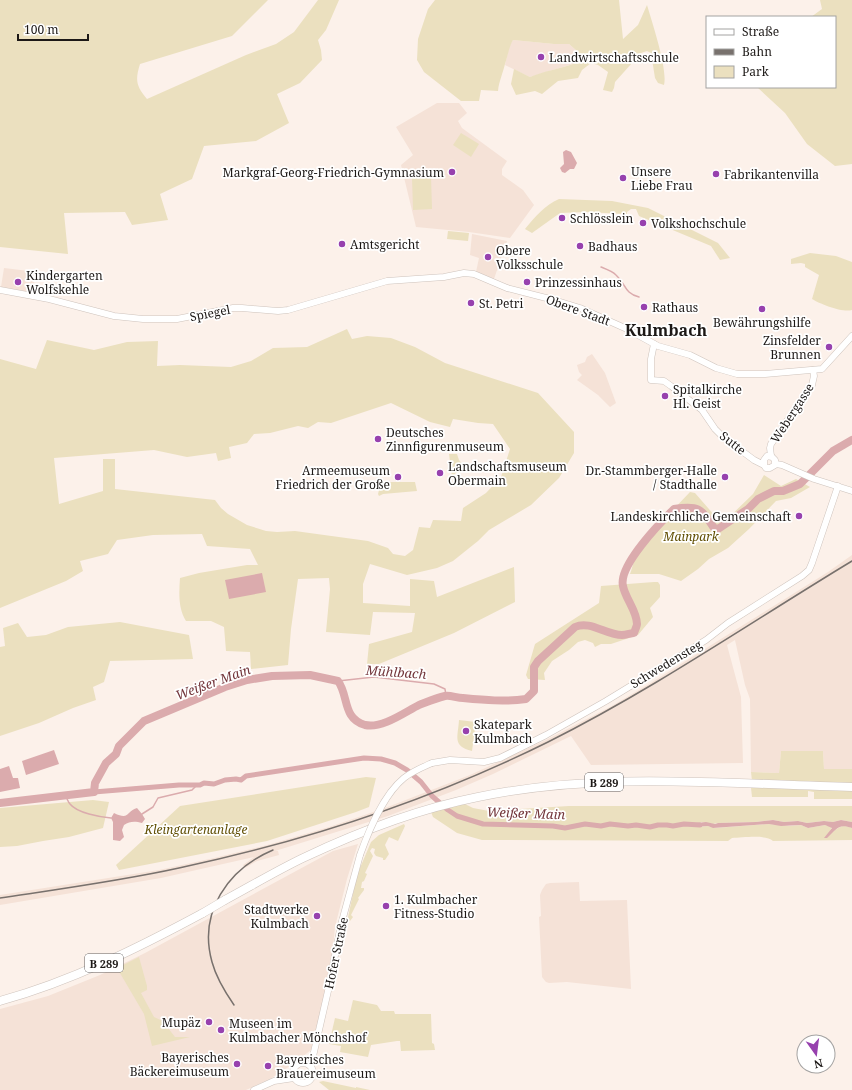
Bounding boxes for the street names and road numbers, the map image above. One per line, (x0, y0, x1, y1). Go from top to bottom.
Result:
street label: Obere Stadt (544, 291, 612, 329)
street label: Spiegel (188, 301, 232, 325)
street label: Webergasse (766, 380, 818, 446)
street label: Sutte (716, 427, 750, 459)
street label: Schwedensteg (627, 636, 705, 692)
road number: B 289 (585, 773, 623, 791)
street label: Hofer Straße (320, 915, 352, 991)
road number: B 289 (85, 954, 123, 972)

